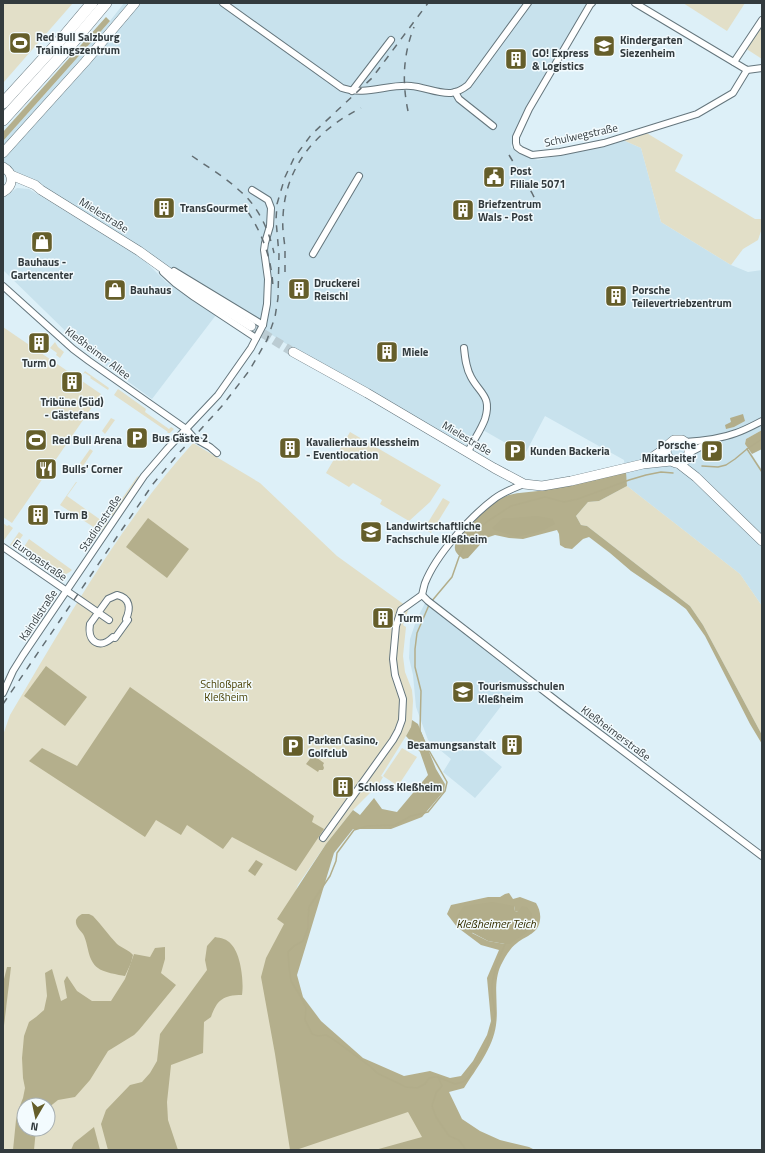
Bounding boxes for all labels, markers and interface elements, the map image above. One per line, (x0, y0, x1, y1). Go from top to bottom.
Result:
place label: Red Bull Salzburg Trainingszentrum (36, 29, 120, 58)
sports icon: Red Bull Salzburg Trainingszentrum (7, 30, 33, 56)
place label: Kindergarten Siezenheim (620, 32, 682, 61)
school or university icon: Kindergarten Siezenheim (591, 33, 617, 59)
place label: GO! Express & Logistics (532, 45, 589, 74)
building icon: GO! Express & Logistics (503, 46, 529, 72)
street label: Schulwegstraße (543, 119, 620, 151)
place label: Post Filiale 5071 (510, 163, 566, 192)
public building icon: Post Filiale 5071 (481, 164, 507, 190)
street label: Mielestraße (76, 194, 132, 237)
building icon: TransGourmet (151, 195, 177, 221)
place label: Briefzentrum Wals - Post (478, 196, 541, 225)
building icon: Briefzentrum Wals - Post (450, 197, 476, 223)
place label: TransGourmet (180, 200, 248, 216)
shop icon: Bauhaus - Gartencenter (29, 229, 55, 255)
place label: Bauhaus - Gartencenter (11, 254, 73, 283)
place label: Druckerei Reischl (314, 275, 360, 304)
building icon: Druckerei Reischl (286, 276, 312, 302)
shop icon: Bauhaus (102, 277, 128, 303)
place label: Bauhaus (130, 282, 171, 298)
place label: Porsche Teilevertriebzentrum (632, 282, 732, 311)
building icon: Porsche Teilevertriebzentrum (603, 283, 629, 309)
street label: Kleßheimer Allee (62, 323, 134, 383)
building icon: Turm O (26, 330, 52, 356)
building icon: Miele (374, 339, 400, 365)
place label: Miele (402, 344, 429, 360)
place label: Turm O (22, 355, 56, 371)
building icon: Tribüne (Süd) - Gästefans (59, 369, 85, 395)
place label: Tribüne (Süd) - Gästefans (40, 394, 104, 423)
street label: Mielestraße (439, 417, 495, 459)
parking icon: Bus Gäste 2 (124, 425, 150, 451)
sports icon: Red Bull Arena (23, 427, 49, 453)
place label: Bus Gäste 2 (152, 430, 208, 446)
place label: Red Bull Arena (52, 432, 122, 448)
place label: Kavalierhaus Klessheim - Eventlocation (306, 434, 419, 463)
building icon: Kavalierhaus Klessheim - Eventlocation (277, 435, 303, 461)
place label: Porsche Mitarbeiter (642, 437, 696, 466)
parking icon: Kunden Backeria (502, 438, 528, 464)
parking icon: Porsche Mitarbeiter (699, 438, 725, 464)
place label: Kunden Backeria (530, 443, 610, 459)
restaurant icon: Bulls' Corner (33, 456, 59, 482)
place label: Bulls' Corner (62, 461, 123, 477)
street label: Stadionstraße (75, 491, 125, 555)
building icon: Turm B (25, 502, 51, 528)
place label: Turm B (54, 507, 88, 523)
place label: Landwirtschaftliche Fachschule Kleßheim (386, 518, 487, 547)
school or university icon: Landwirtschaftliche Fachschule Kleßheim (358, 519, 384, 545)
street label: Europastraße (10, 535, 71, 585)
street label: Kaindlstraße (15, 586, 61, 644)
building icon: Turm (370, 605, 396, 631)
place label: Turm (398, 610, 423, 626)
park label: Schloßpark Kleßheim (200, 676, 253, 705)
place label: Tourismusschulen Kleßheim (478, 678, 565, 707)
school or university icon: Tourismusschulen Kleßheim (450, 679, 476, 705)
street label: Kleßheimerstraße (578, 702, 654, 765)
place label: Parken Casino, Golfclub (308, 732, 378, 761)
building icon: Besamungsanstalt (499, 732, 525, 758)
parking icon: Parken Casino, Golfclub (280, 733, 306, 759)
place label: Besamungsanstalt (407, 737, 496, 753)
building icon: Schloss Kleßheim (330, 774, 356, 800)
place label: Schloss Kleßheim (358, 779, 442, 795)
water label: Kleßheimer Teich (456, 914, 537, 933)
north arrow (16, 1097, 56, 1137)
text: N (29, 1118, 39, 1135)

